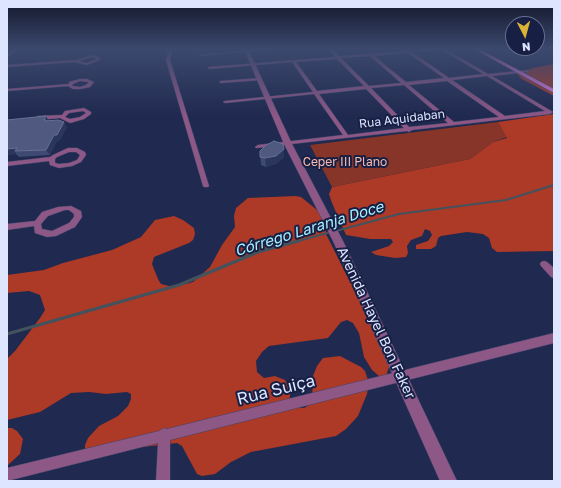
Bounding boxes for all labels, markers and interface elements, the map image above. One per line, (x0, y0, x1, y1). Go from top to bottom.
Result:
north arrow (505, 16, 545, 56)
text: N (521, 41, 531, 54)
street label: Rua Aquidaban (358, 107, 446, 131)
park label: Ceper III Plano (303, 155, 387, 169)
water label: Córrego Laranja Doce (232, 198, 386, 260)
street label: Avenida Hayel Bon Faker (333, 244, 419, 402)
street label: Rua Suiça (235, 370, 317, 410)

